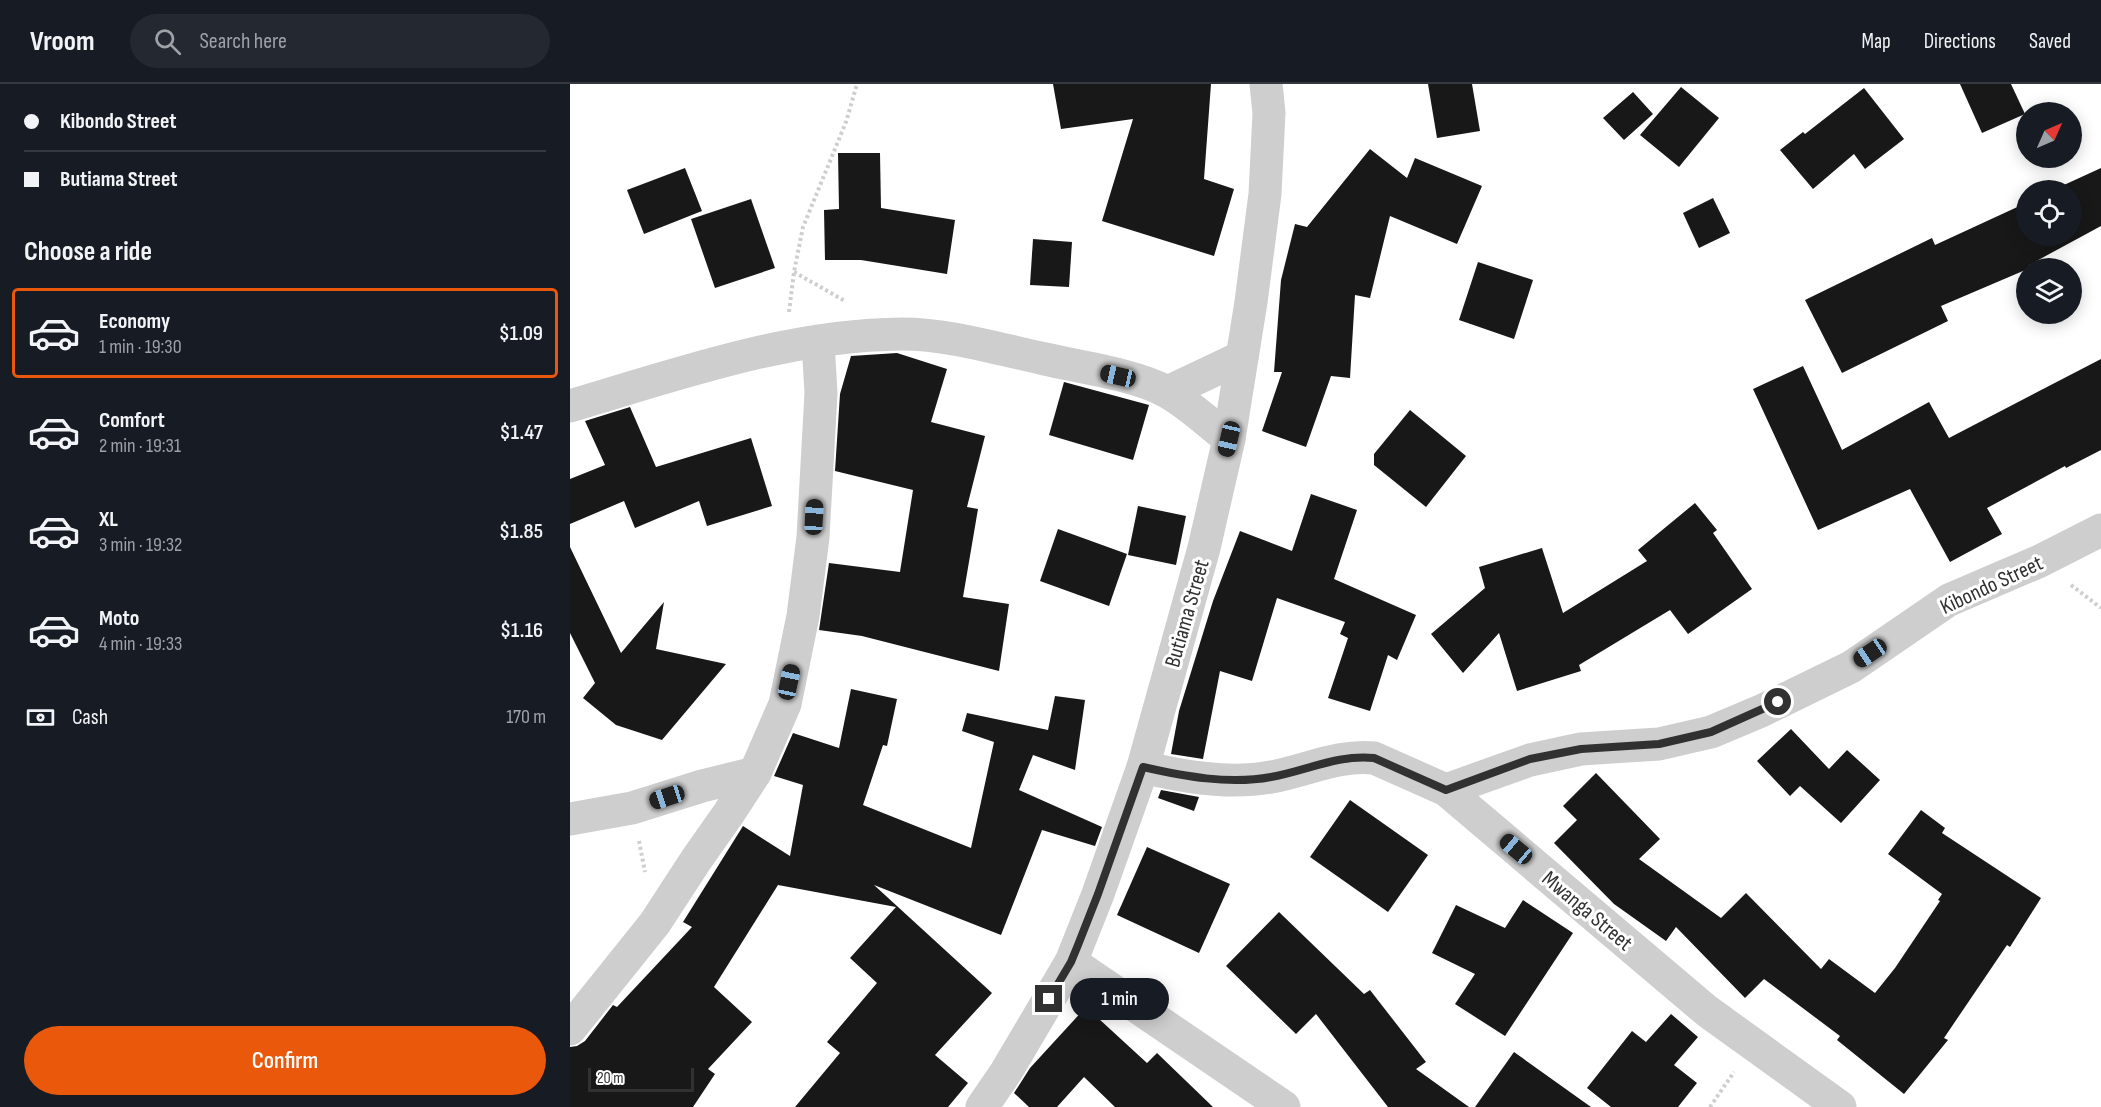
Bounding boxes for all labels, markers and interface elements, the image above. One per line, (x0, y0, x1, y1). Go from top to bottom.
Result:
search box (130, 14, 550, 68)
text: Vroom (30, 25, 94, 58)
icon: search (151, 25, 184, 58)
text: Search here (199, 28, 287, 55)
text: Map (1861, 29, 1891, 54)
text: Directions (1924, 29, 1996, 54)
text: Saved (2029, 29, 2071, 54)
north arrow (2016, 102, 2082, 168)
map controls (2016, 102, 2082, 324)
text: Kibondo Street (60, 108, 177, 135)
text: Butiama Street (60, 166, 178, 193)
button: locate (2016, 180, 2082, 246)
text: Choose a ride (24, 236, 152, 268)
button: layers (2016, 258, 2082, 324)
icon: car (27, 306, 81, 360)
text: Economy (99, 308, 170, 335)
text: $1.09 (499, 320, 543, 347)
text: 1 min · 19:30 (99, 335, 182, 359)
car (1098, 363, 1138, 389)
icon: car (27, 405, 81, 459)
text: Comfort (99, 407, 165, 434)
text: $1.47 (500, 419, 543, 446)
car (1216, 419, 1242, 459)
text: 2 min · 19:31 (99, 434, 181, 458)
car (804, 499, 824, 535)
icon: car (27, 504, 81, 558)
text: XL (99, 506, 118, 533)
text: $1.85 (499, 518, 543, 545)
text: 3 min · 19:32 (99, 533, 182, 557)
street label: Kibondo Street (1936, 550, 2047, 621)
street label: Butiama Street (1159, 556, 1216, 670)
icon: car (27, 603, 81, 657)
text: Moto (99, 605, 139, 632)
text: $1.16 (500, 617, 543, 644)
text: 4 min · 19:33 (99, 632, 182, 656)
car (1850, 635, 1890, 671)
car (776, 663, 802, 701)
route start (1764, 688, 1791, 715)
icon: cash (24, 701, 57, 734)
text: Cash (72, 704, 108, 731)
text: 170 m (506, 705, 546, 729)
car (647, 783, 687, 811)
car (1496, 831, 1536, 867)
street label: Mwanga Street (1536, 865, 1638, 957)
callout: 1 min (1070, 978, 1169, 1020)
route end (1035, 985, 1062, 1012)
text: 1 min (1101, 987, 1138, 1011)
button: Confirm (24, 1026, 546, 1095)
scale bar (588, 1065, 694, 1092)
text: 20 m (597, 1069, 624, 1088)

